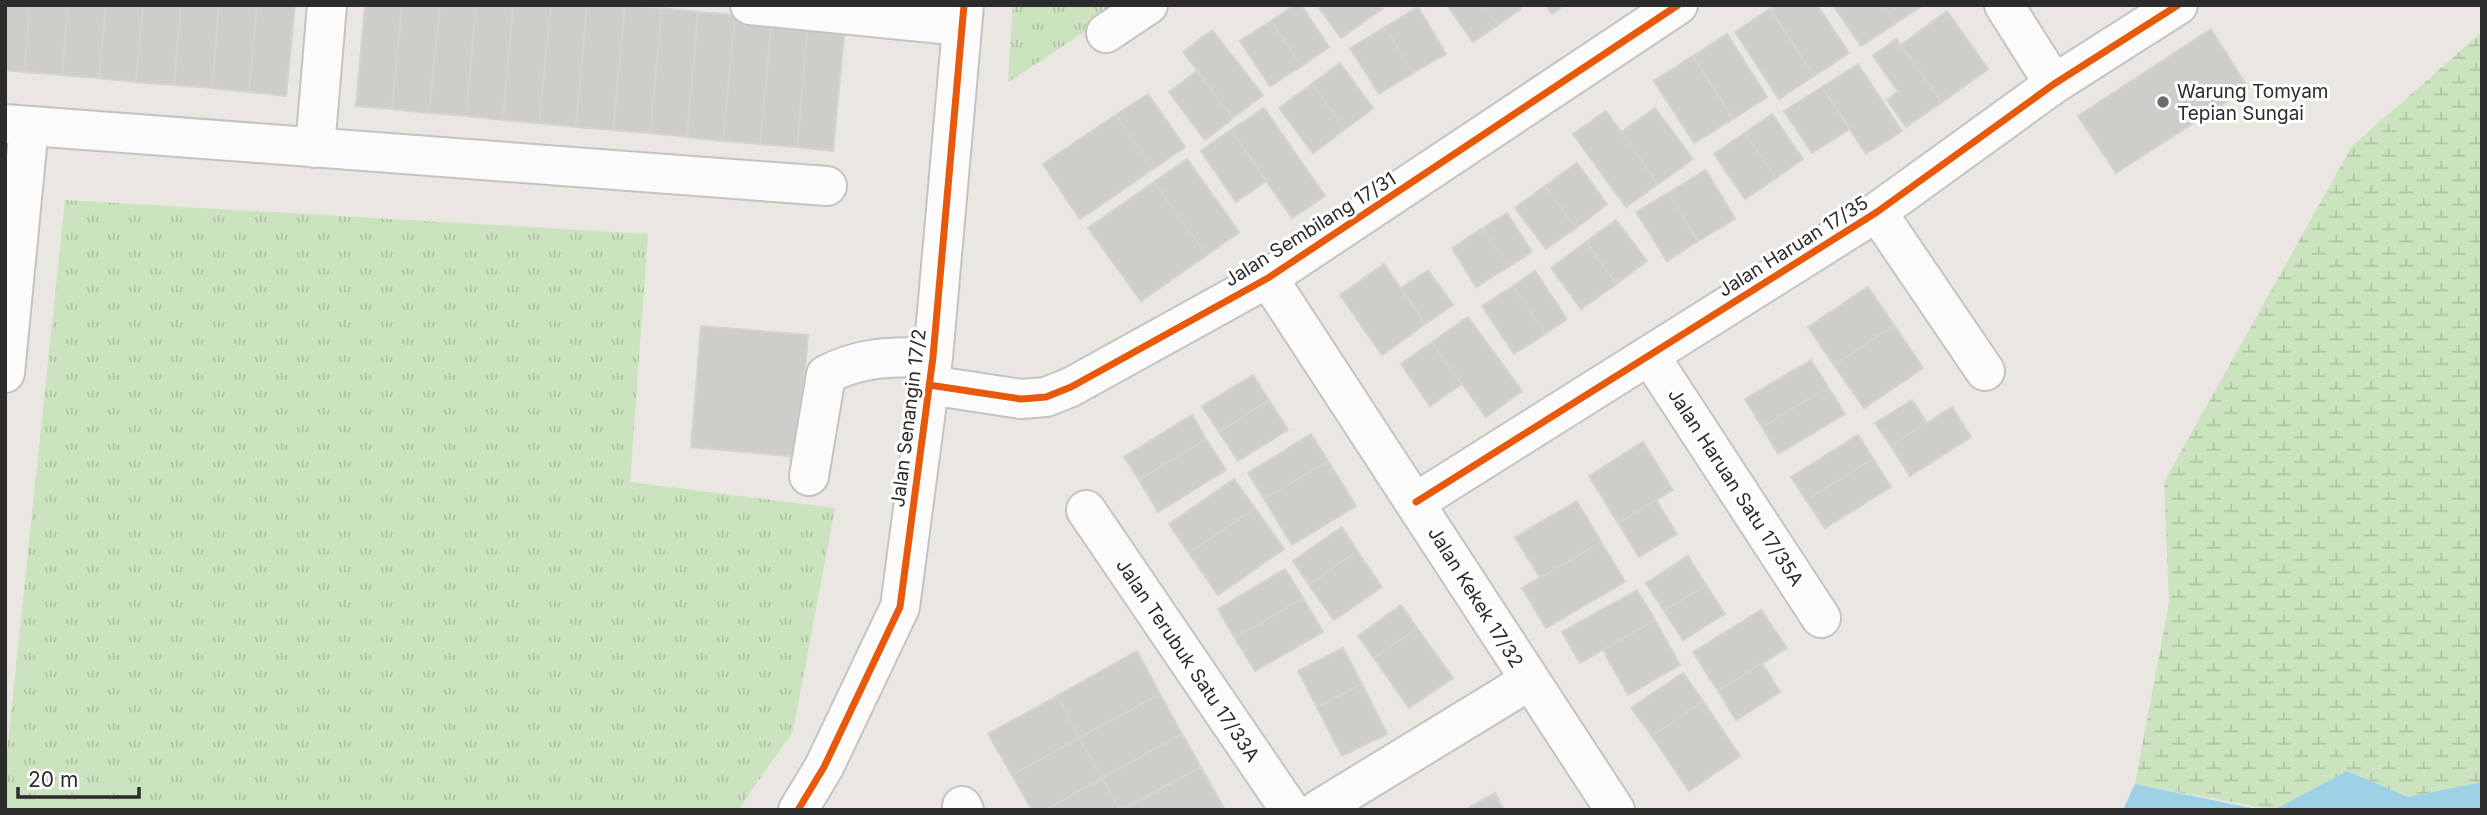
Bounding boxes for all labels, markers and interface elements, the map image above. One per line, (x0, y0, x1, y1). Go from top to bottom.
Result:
place label: Warung Tomyam Tepian Sungai (2177, 80, 2328, 125)
marker: Warung Tomyam Tepian Sungai (2155, 94, 2171, 110)
street label: Jalan Sembilang 17/31 (1220, 167, 1400, 292)
street label: Jalan Haruan 17/35 (1714, 191, 1872, 302)
street label: Jalan Senangin 17/2 (886, 328, 931, 509)
street label: Jalan Haruan Satu 17/35A (1663, 384, 1808, 590)
street label: Jalan Kekek 17/32 (1423, 522, 1528, 672)
street label: Jalan Terubuk Satu 17/33A (1111, 554, 1264, 766)
scale bar (18, 756, 138, 800)
text: 20 m (28, 767, 78, 792)

